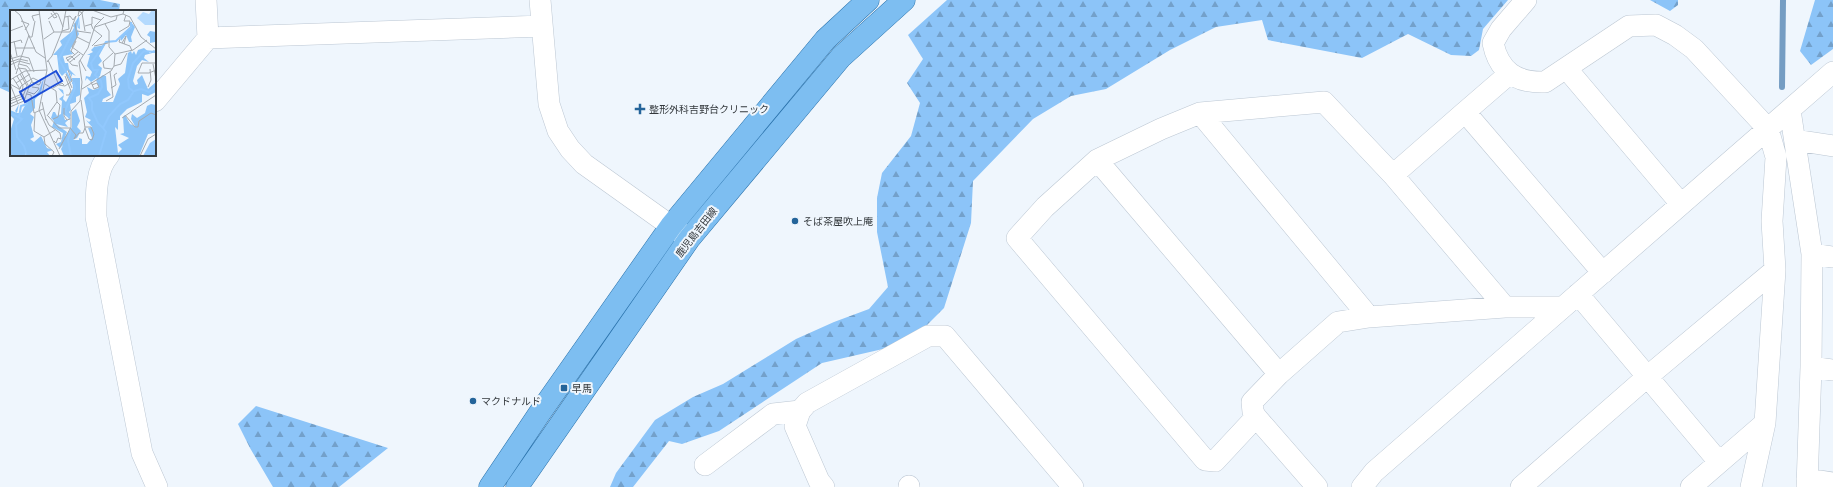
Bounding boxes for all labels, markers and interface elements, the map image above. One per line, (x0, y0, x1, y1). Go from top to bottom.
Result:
inset map (10, 10, 156, 156)
marker: 整形外科吉野台クリニック (634, 103, 646, 115)
place label: 整形外科吉野台クリニック (649, 103, 769, 115)
street label: 鹿児島吉田線 (673, 205, 719, 259)
place label: そば茶屋吹上庵 (803, 215, 873, 227)
marker: そば茶屋吹上庵 (790, 216, 800, 226)
place label: 早馬 (572, 382, 592, 394)
marker: 早馬 (559, 383, 569, 393)
place label: マクドナルド (481, 395, 541, 407)
marker: マクドナルド (468, 396, 478, 406)

